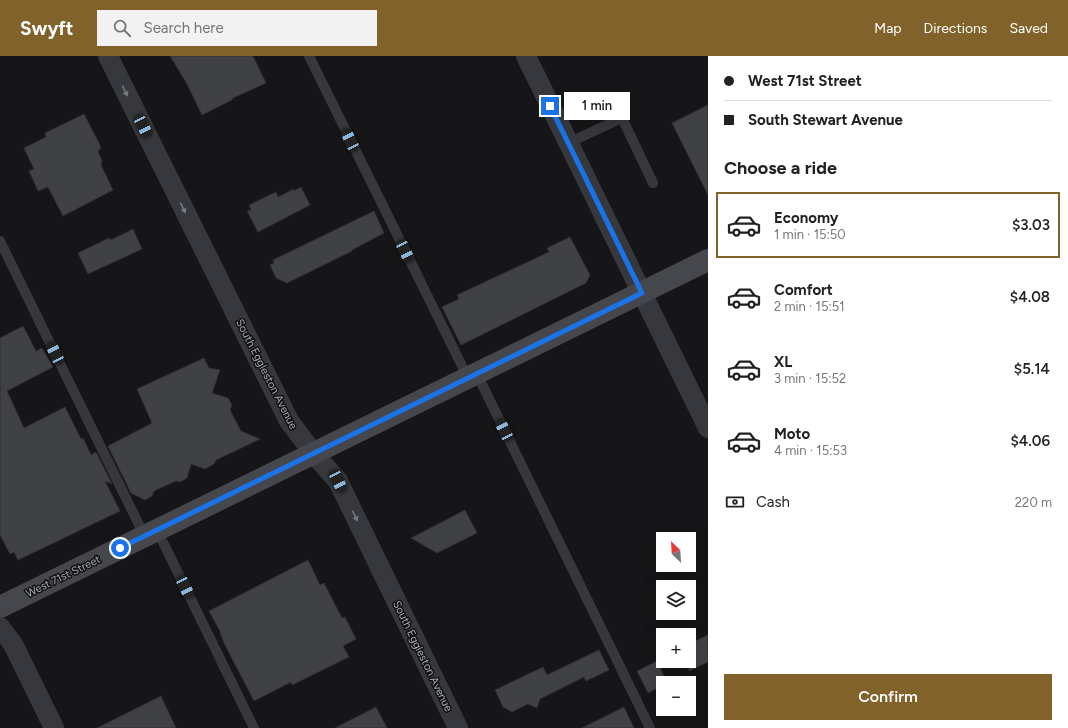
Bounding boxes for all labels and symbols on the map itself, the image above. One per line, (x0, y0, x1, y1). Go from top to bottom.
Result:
one-way arrow (122, 85, 129, 97)
callout: 1 min (564, 92, 630, 120)
route end (541, 97, 559, 115)
car (132, 113, 154, 139)
car (339, 127, 361, 153)
one-way arrow (180, 202, 186, 213)
car (394, 238, 416, 264)
street label: South Eggleston Avenue (233, 317, 300, 431)
car (44, 340, 66, 366)
car (493, 417, 515, 443)
car (327, 468, 349, 494)
one-way arrow (352, 511, 358, 522)
north arrow (656, 532, 696, 572)
route start (111, 539, 129, 557)
street label: West 71st Street (24, 553, 103, 600)
car (174, 574, 196, 600)
street label: South Eggleston Avenue (390, 599, 455, 714)

